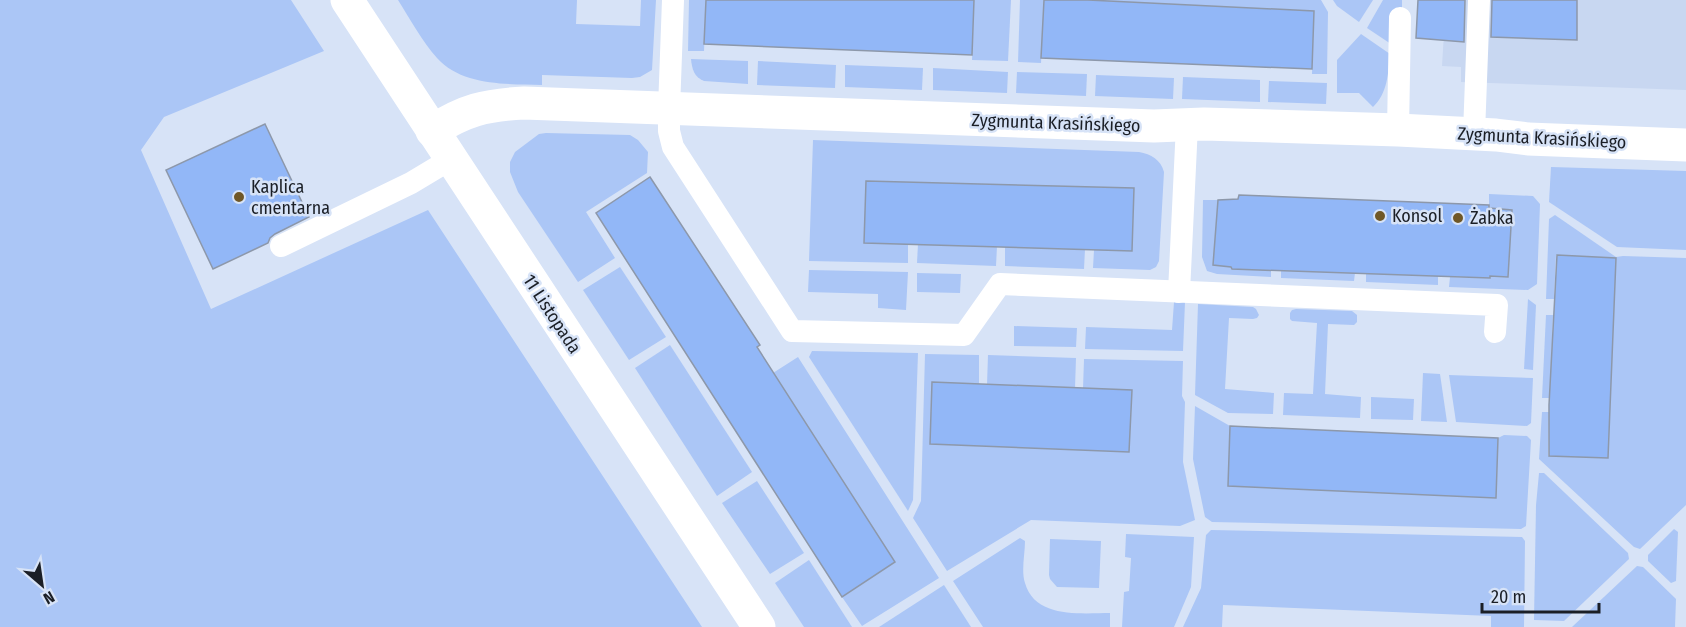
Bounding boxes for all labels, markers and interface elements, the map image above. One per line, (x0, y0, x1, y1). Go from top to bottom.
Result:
street label: Zygmunta Krasińskiego (971, 109, 1141, 137)
street label: Zygmunta Krasińskiego (1457, 123, 1627, 153)
place label: Kaplica cmentarna (251, 176, 330, 219)
marker: Kaplica cmentarna (232, 190, 246, 204)
place label: Konsol (1392, 205, 1442, 227)
place label: Żabka (1470, 207, 1514, 229)
marker: Konsol (1373, 209, 1387, 223)
marker: Żabka (1451, 211, 1465, 225)
street label: 11 Listopada (518, 270, 586, 358)
north arrow (12, 555, 72, 615)
scale bar (1482, 576, 1599, 614)
text: 20 m (1491, 586, 1526, 608)
text: N (40, 587, 58, 608)

